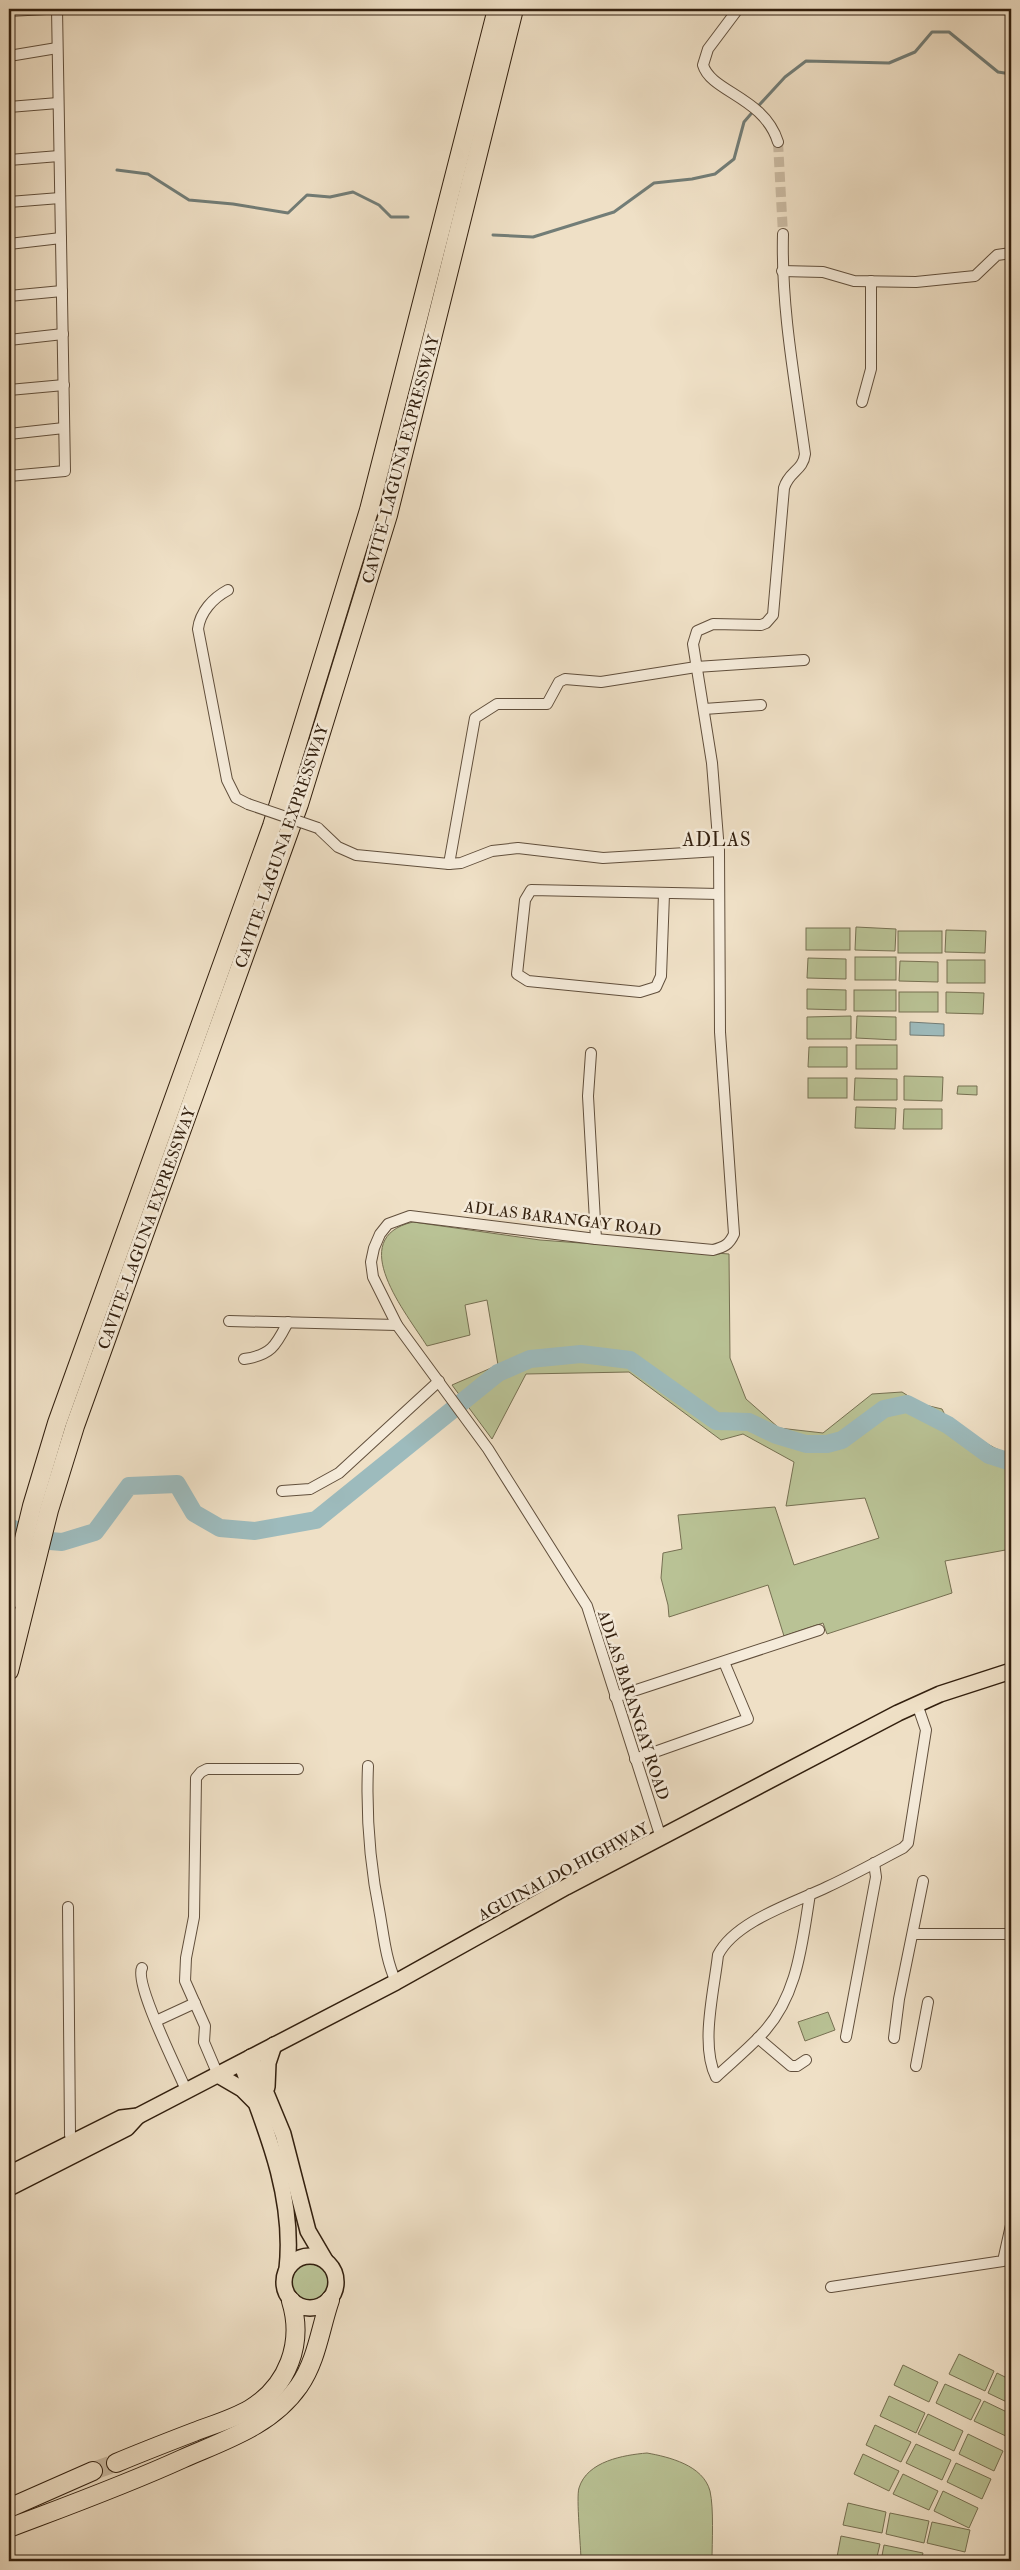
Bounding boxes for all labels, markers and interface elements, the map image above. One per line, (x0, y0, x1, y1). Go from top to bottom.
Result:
street label: CAVITE–LAGUNA EXPRESSWAY (358, 332, 444, 586)
street label: CAVITE–LAGUNA EXPRESSWAY (231, 721, 333, 971)
district label: ADLAS (681, 828, 752, 852)
street label: CAVITE–LAGUNA EXPRESSWAY (94, 1103, 201, 1352)
street label: ADLAS BARANGAY ROAD (462, 1197, 663, 1241)
street label: ADLAS BARANGAY ROAD (593, 1607, 673, 1803)
street label: AGUINALDO HIGHWAY (474, 1818, 653, 1926)

